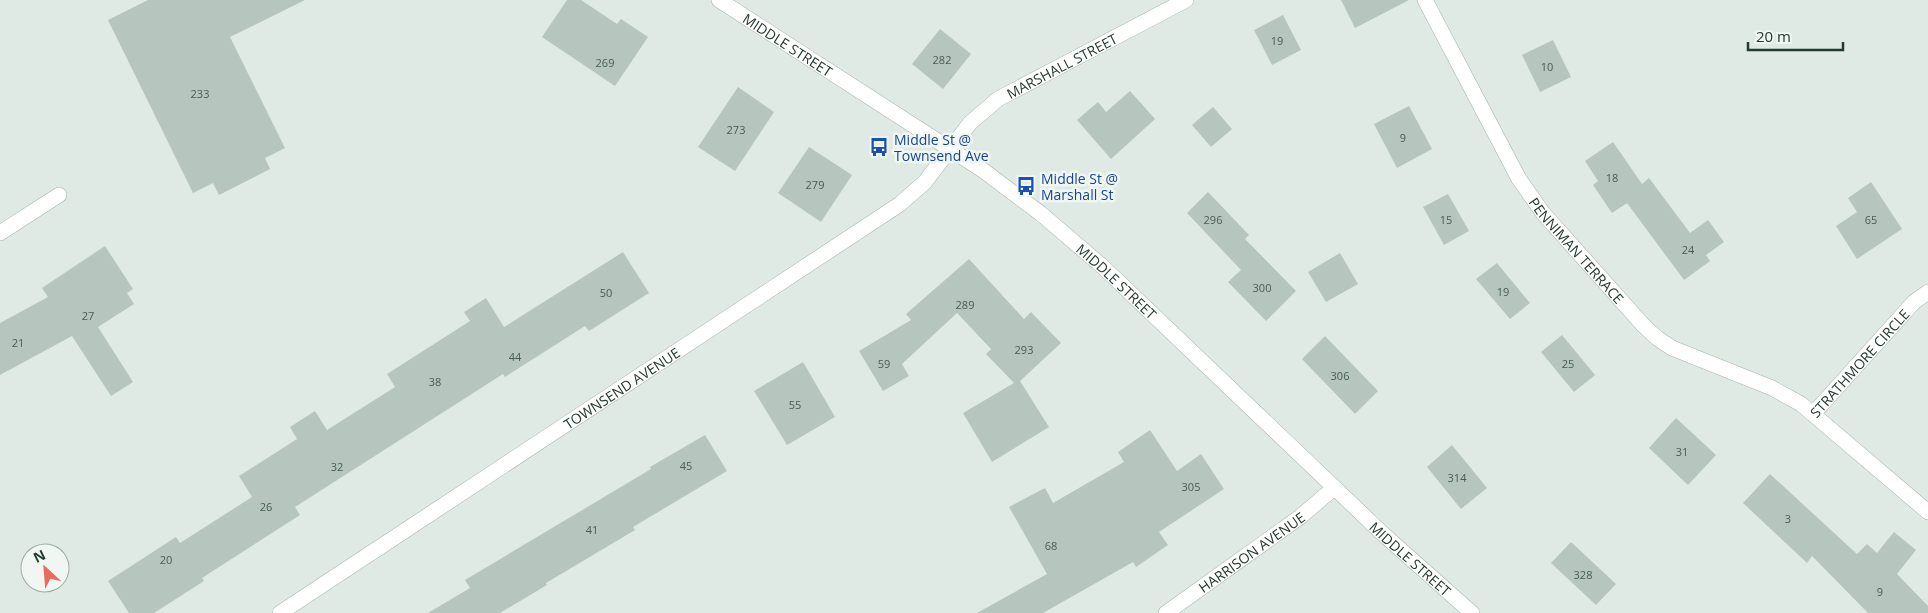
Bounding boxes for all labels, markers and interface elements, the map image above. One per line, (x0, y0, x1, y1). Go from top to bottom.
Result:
street label: MIDDLE STREET (740, 9, 837, 80)
scale bar (1748, 20, 1843, 52)
text: 20 m (1756, 26, 1791, 46)
street label: MARSHALL STREET (1003, 28, 1120, 102)
house number: 19 (1271, 33, 1283, 48)
house number: 282 (933, 52, 951, 67)
house number: 269 (596, 55, 614, 70)
house number: 10 (1541, 59, 1553, 74)
house number: 233 (191, 86, 209, 101)
house number: 273 (727, 122, 745, 137)
place label: Middle St @ Townsend Ave (894, 130, 989, 165)
house number: 9 (1400, 130, 1406, 145)
bus stop icon: Middle St @ Townsend Ave (868, 136, 890, 158)
place label: Middle St @ Marshall St (1041, 169, 1118, 204)
house number: 18 (1606, 170, 1618, 185)
bus stop icon: Middle St @ Marshall St (1015, 175, 1037, 197)
house number: 279 (806, 177, 824, 192)
street label: PENNIMAN TERRACE (1525, 193, 1629, 307)
house number: 296 (1204, 212, 1222, 227)
house number: 15 (1440, 212, 1452, 227)
house number: 65 (1865, 212, 1877, 227)
street label: MIDDLE STREET (1073, 239, 1161, 323)
house number: 24 (1682, 242, 1695, 257)
house number: 300 (1253, 280, 1271, 295)
house number: 19 (1497, 284, 1509, 299)
house number: 50 (600, 285, 612, 300)
house number: 289 (956, 297, 974, 312)
street label: STRATHMORE CIRCLE (1805, 304, 1913, 421)
house number: 27 (82, 308, 94, 323)
house number: 21 (12, 335, 24, 350)
house number: 293 (1015, 342, 1033, 357)
street label: TOWNSEND AVENUE (560, 343, 683, 433)
house number: 44 (509, 349, 522, 364)
house number: 59 (878, 356, 890, 371)
house number: 25 (1562, 356, 1574, 371)
house number: 306 (1331, 368, 1349, 383)
house number: 38 (429, 374, 441, 389)
house number: 55 (789, 397, 801, 412)
house number: 31 (1676, 444, 1688, 459)
house number: 45 (680, 458, 692, 473)
house number: 32 (331, 459, 343, 474)
house number: 314 (1448, 470, 1467, 485)
house number: 305 (1182, 479, 1200, 494)
house number: 26 (260, 499, 272, 514)
street label: HARRISON AVENUE (1194, 507, 1308, 596)
house number: 3 (1785, 511, 1791, 526)
street label: MIDDLE STREET (1366, 517, 1455, 600)
house number: 41 (586, 522, 598, 537)
house number: 68 (1045, 538, 1057, 553)
north arrow (20, 543, 70, 593)
text: N (30, 545, 48, 567)
house number: 20 (160, 552, 172, 567)
house number: 328 (1574, 567, 1592, 582)
house number: 9 (1877, 584, 1883, 599)

